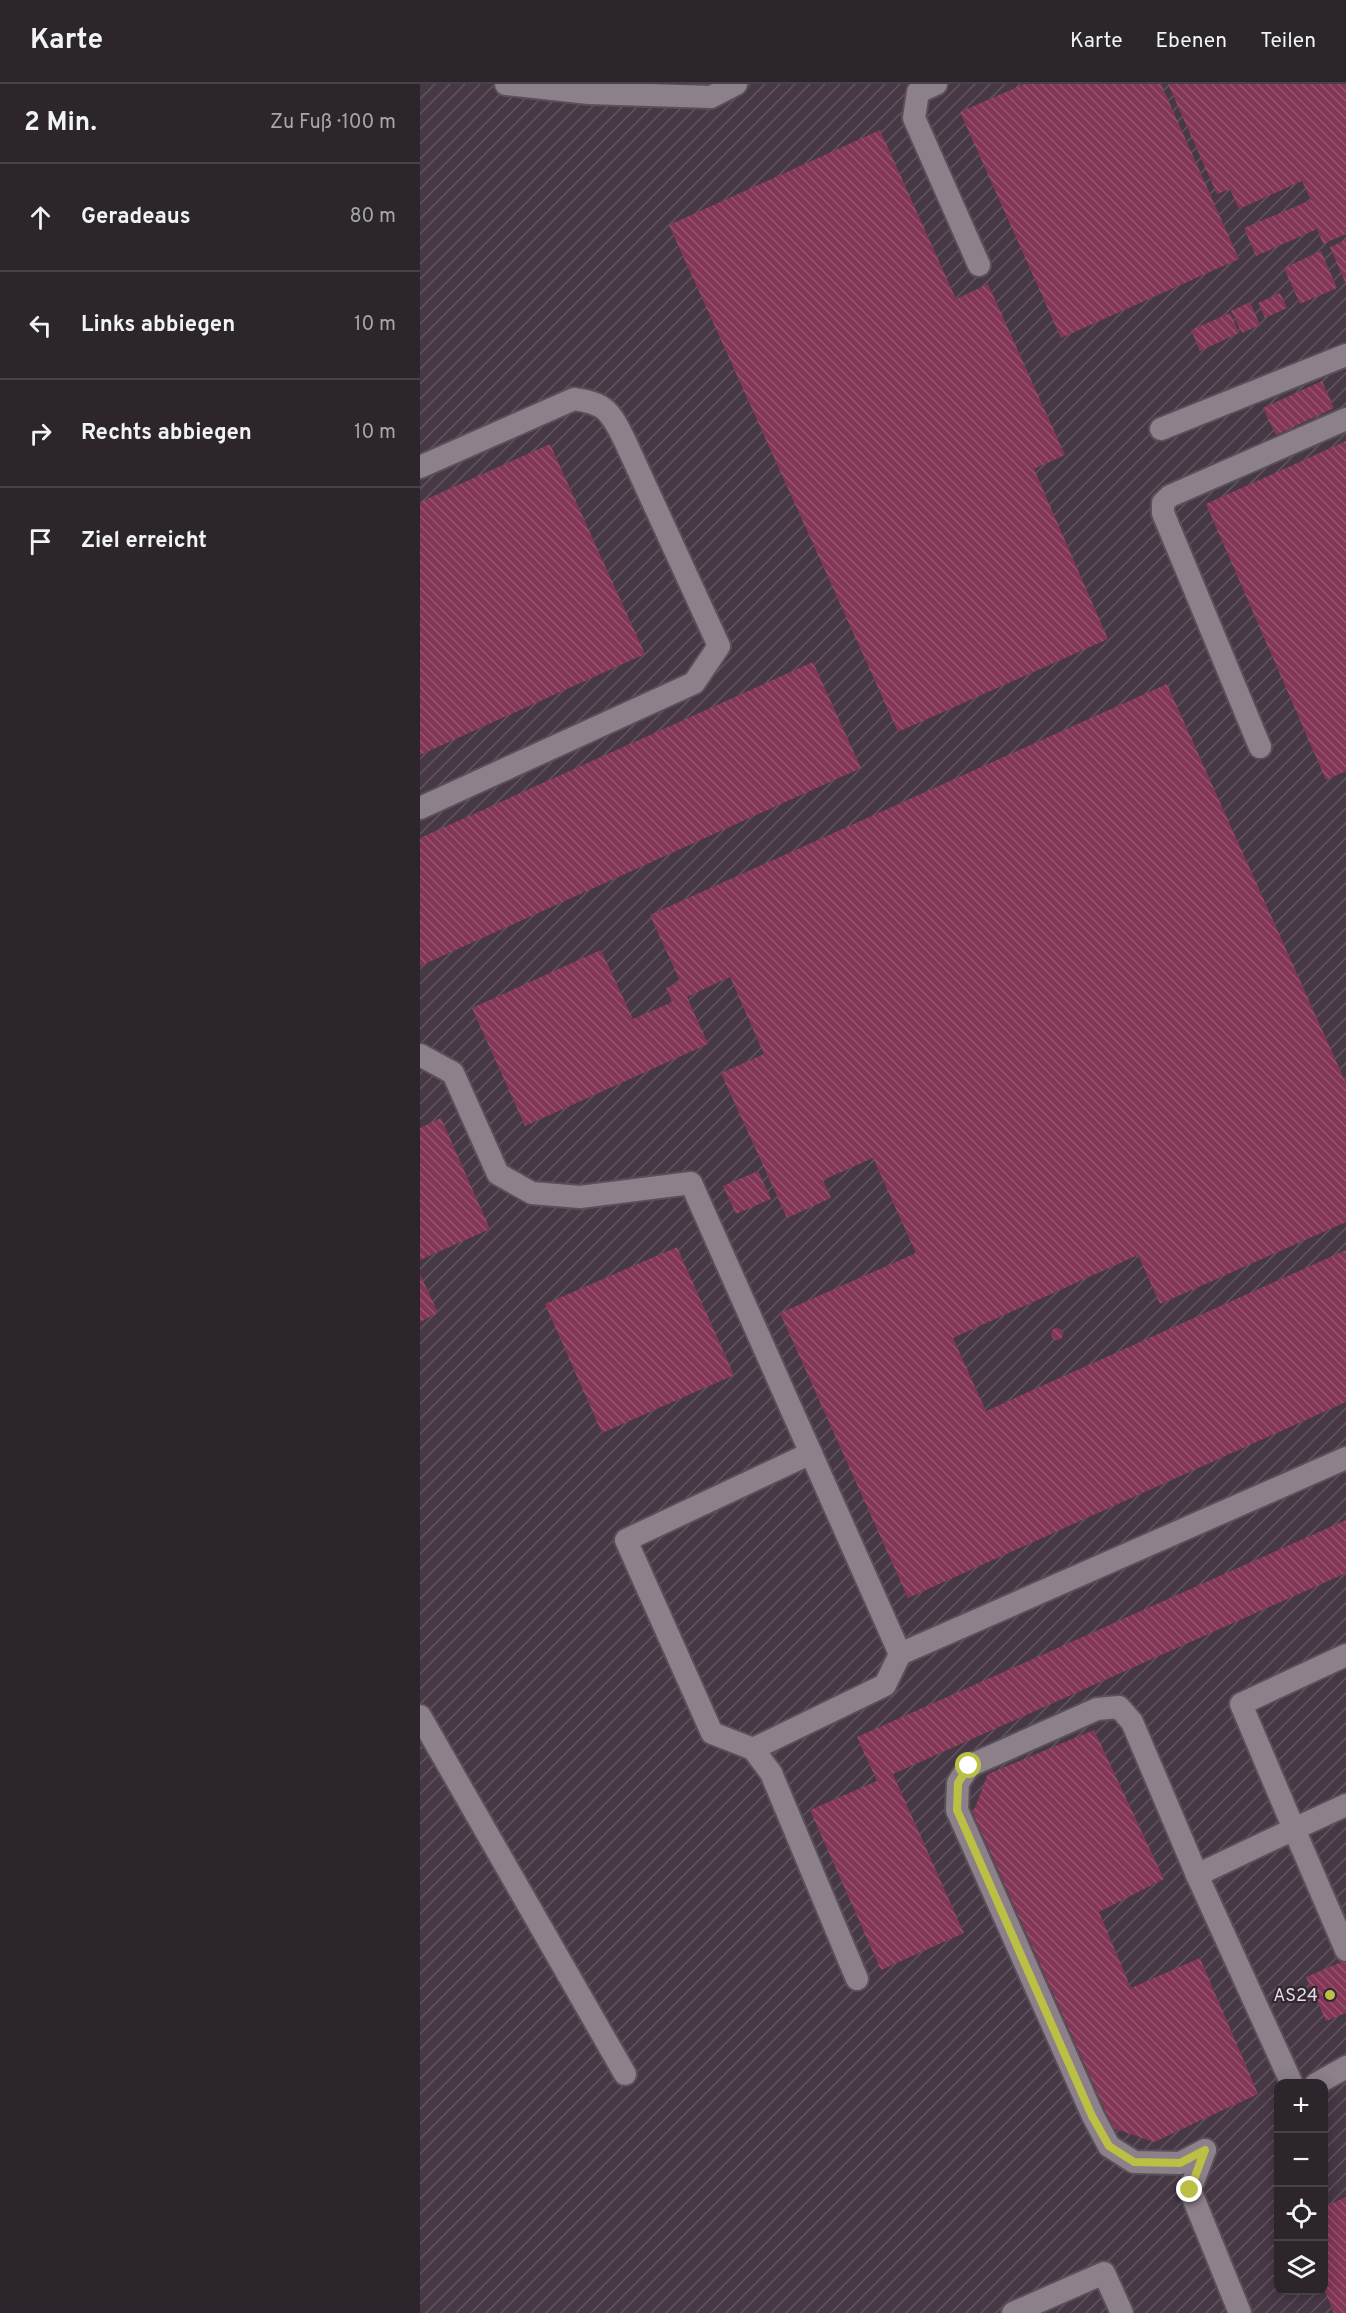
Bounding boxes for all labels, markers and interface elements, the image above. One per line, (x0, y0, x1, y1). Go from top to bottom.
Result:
text: Karte (30, 23, 103, 59)
text: Karte (1070, 28, 1122, 55)
text: Ebenen (1155, 28, 1227, 55)
text: Teilen (1260, 28, 1316, 55)
text: 2 Min. (24, 107, 97, 140)
text: Zu Fuß · 100 m (270, 110, 396, 136)
icon: ahead (24, 201, 57, 234)
text: Geradeaus (81, 204, 191, 231)
text: 80 m (350, 204, 396, 230)
icon: left (24, 309, 57, 342)
text: Links abbiegen (81, 312, 235, 339)
text: 10 m (354, 312, 396, 338)
icon: right (24, 417, 57, 450)
text: Rechts abbiegen (81, 420, 252, 447)
text: 10 m (354, 420, 396, 446)
icon: arrive (24, 525, 57, 558)
text: Ziel erreicht (81, 528, 207, 555)
route start (955, 1752, 981, 1778)
place label: AS24 (1273, 1985, 1318, 2008)
marker: AS24 (1323, 1988, 1337, 2002)
map controls (1274, 2079, 1328, 2295)
button: + (1274, 2079, 1328, 2133)
button: − (1274, 2133, 1328, 2187)
route end (1176, 2176, 1202, 2202)
button: locate (1274, 2187, 1328, 2241)
button: layers (1274, 2241, 1328, 2295)

